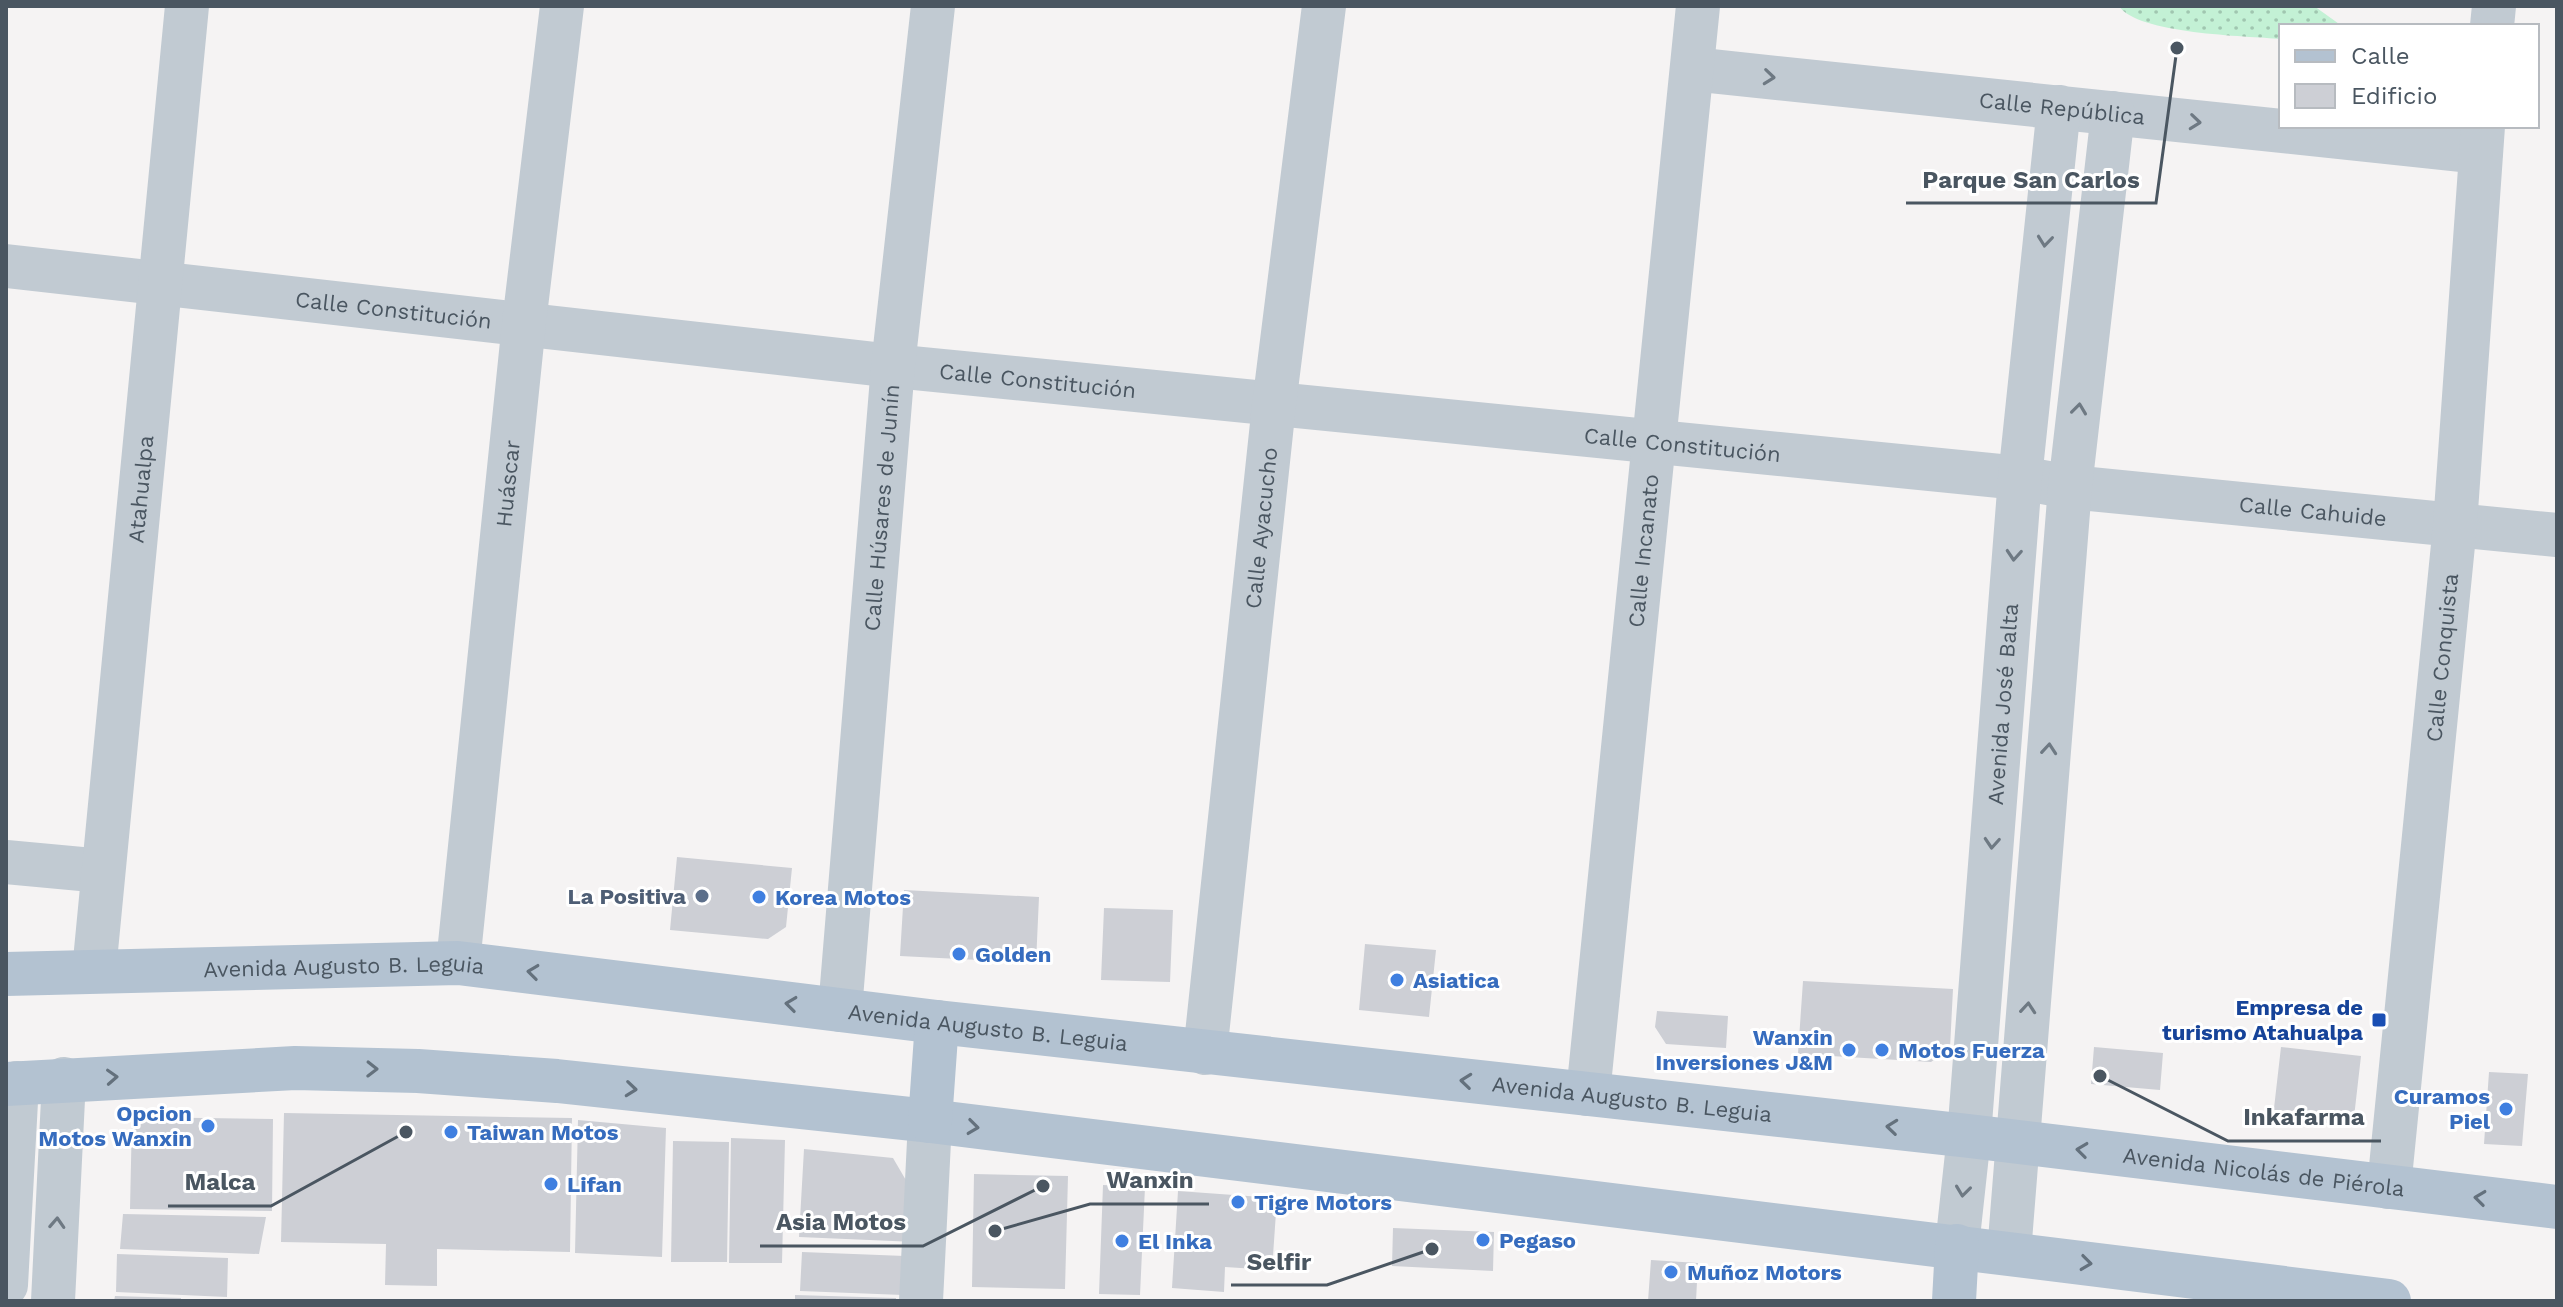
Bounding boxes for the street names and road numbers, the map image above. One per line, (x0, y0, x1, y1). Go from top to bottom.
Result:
street label: Calle República (1978, 87, 2146, 129)
street label: Calle Constitución (294, 286, 493, 333)
street label: Calle Constitución (938, 358, 1137, 403)
street label: Calle Húsares de Junín (859, 383, 904, 632)
street label: Calle Constitución (1583, 422, 1782, 467)
street label: Atahualpa (123, 434, 158, 544)
street label: Huáscar (491, 439, 524, 528)
street label: Calle Ayacucho (1240, 446, 1282, 610)
street label: Calle Incanato (1623, 473, 1663, 629)
street label: Calle Cahuide (2238, 491, 2388, 531)
street label: Calle Conquista (2421, 572, 2463, 743)
street label: Avenida José Balta (1982, 602, 2023, 806)
street label: Avenida Augusto B. Leguia (203, 950, 486, 982)
street label: Avenida Augusto B. Leguia (847, 999, 1129, 1056)
street label: Avenida Augusto B. Leguia (1491, 1071, 1773, 1127)
street label: Avenida Nicolás de Piérola (2122, 1142, 2406, 1201)

